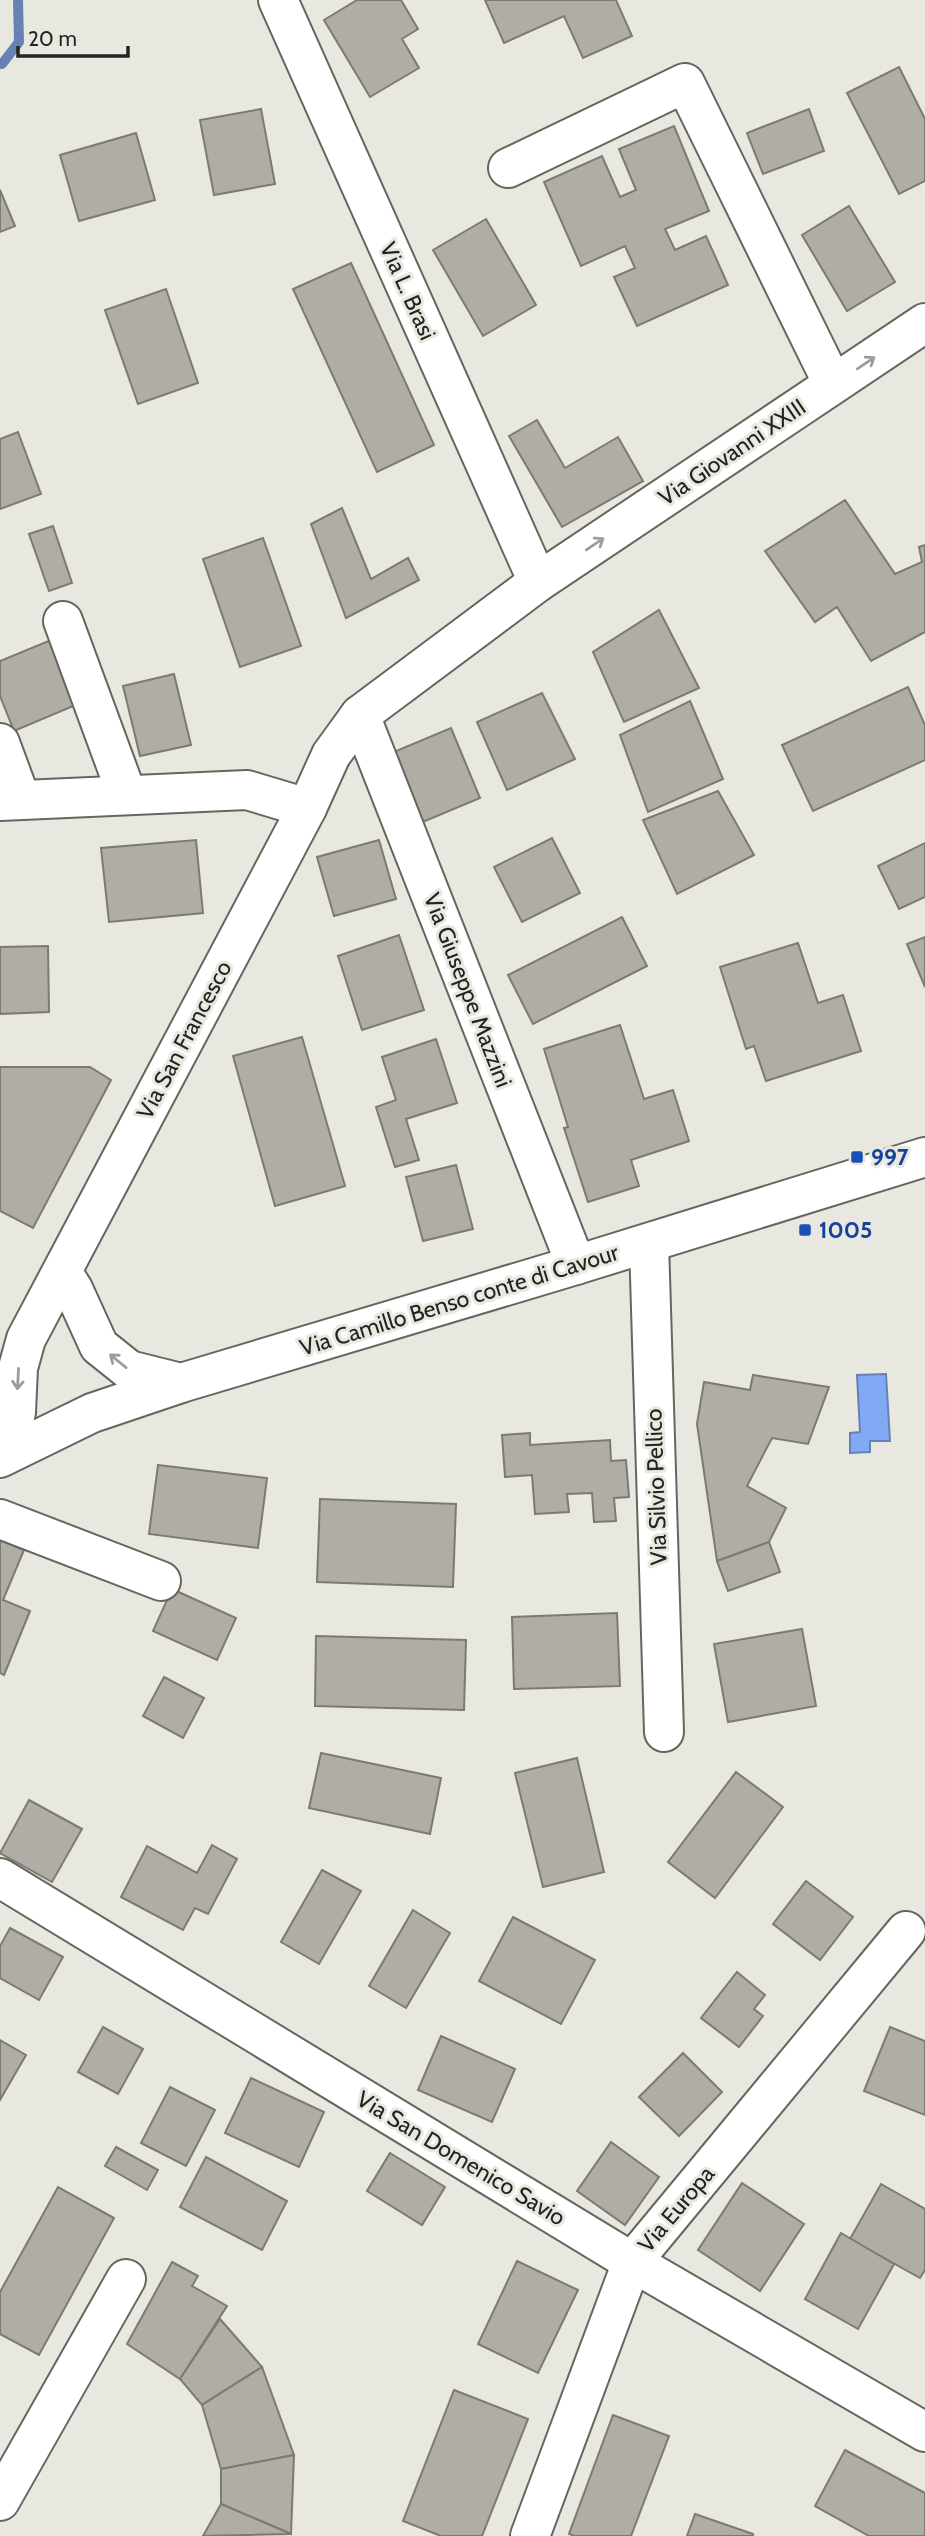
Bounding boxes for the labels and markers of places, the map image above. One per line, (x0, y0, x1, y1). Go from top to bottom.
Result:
place label: 997 (871, 1143, 909, 1171)
marker: 997 (849, 1149, 865, 1165)
place label: 1005 (819, 1216, 872, 1244)
marker: 1005 (797, 1222, 813, 1238)

